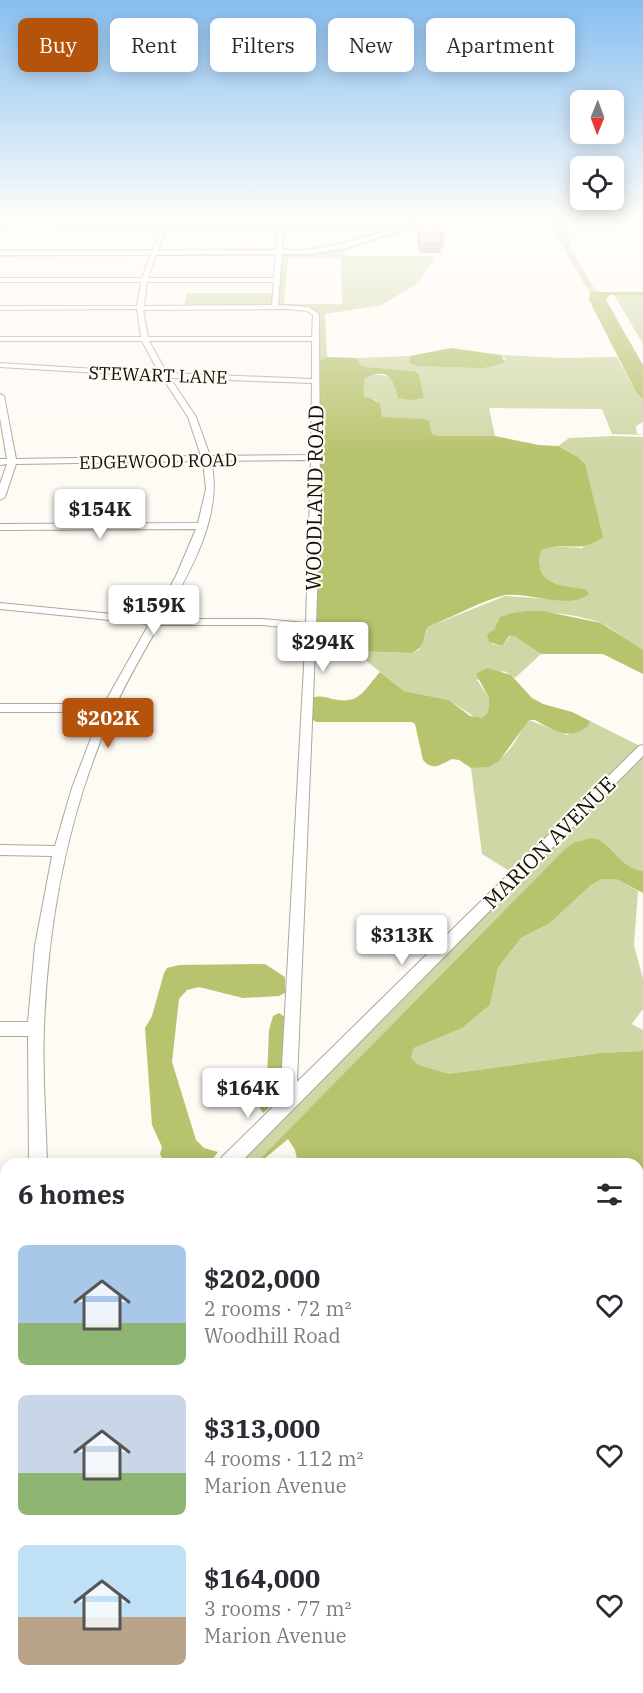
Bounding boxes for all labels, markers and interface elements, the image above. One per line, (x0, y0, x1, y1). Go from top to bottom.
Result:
chip: Buy (18, 18, 98, 72)
chip: Rent (110, 18, 198, 72)
chip: Filters (210, 18, 316, 72)
chip: New (328, 18, 414, 72)
chip: Apartment (426, 18, 575, 72)
north arrow (570, 90, 624, 144)
map controls (570, 90, 624, 210)
button: locate (570, 156, 624, 210)
street label: STEWART LANE (88, 361, 228, 389)
street label: WOODLAND ROAD (298, 405, 330, 591)
street label: EDGEWOOD ROAD (79, 448, 237, 474)
pin: $154K (58, 489, 142, 540)
text: $154K (68, 495, 132, 522)
pin: $159K (112, 585, 196, 636)
text: $159K (122, 591, 186, 618)
pin: $294K (281, 622, 365, 673)
text: $294K (291, 628, 355, 655)
pin: $202K (66, 698, 150, 749)
text: $202K (76, 704, 140, 731)
street label: MARION AVENUE (477, 770, 621, 914)
pin: $313K (360, 915, 444, 966)
text: $313K (370, 921, 434, 948)
pin: $164K (206, 1068, 290, 1119)
text: $164K (216, 1074, 280, 1101)
text: 6 homes (18, 1177, 125, 1211)
icon: filters (593, 1178, 626, 1211)
text: $202,000 (204, 1261, 320, 1295)
icon: home (66, 1269, 138, 1341)
icon: heart (593, 1289, 626, 1322)
text: 2 rooms · 72 m² (204, 1295, 351, 1322)
text: Woodhill Road (204, 1322, 341, 1349)
text: $313,000 (204, 1411, 320, 1445)
icon: home (66, 1419, 138, 1491)
icon: heart (593, 1439, 626, 1472)
text: 4 rooms · 112 m² (204, 1445, 363, 1472)
text: Marion Avenue (204, 1472, 347, 1499)
text: $164,000 (204, 1561, 320, 1595)
icon: home (66, 1569, 138, 1641)
icon: heart (593, 1589, 626, 1622)
text: 3 rooms · 77 m² (204, 1595, 351, 1622)
text: Marion Avenue (204, 1622, 347, 1649)

